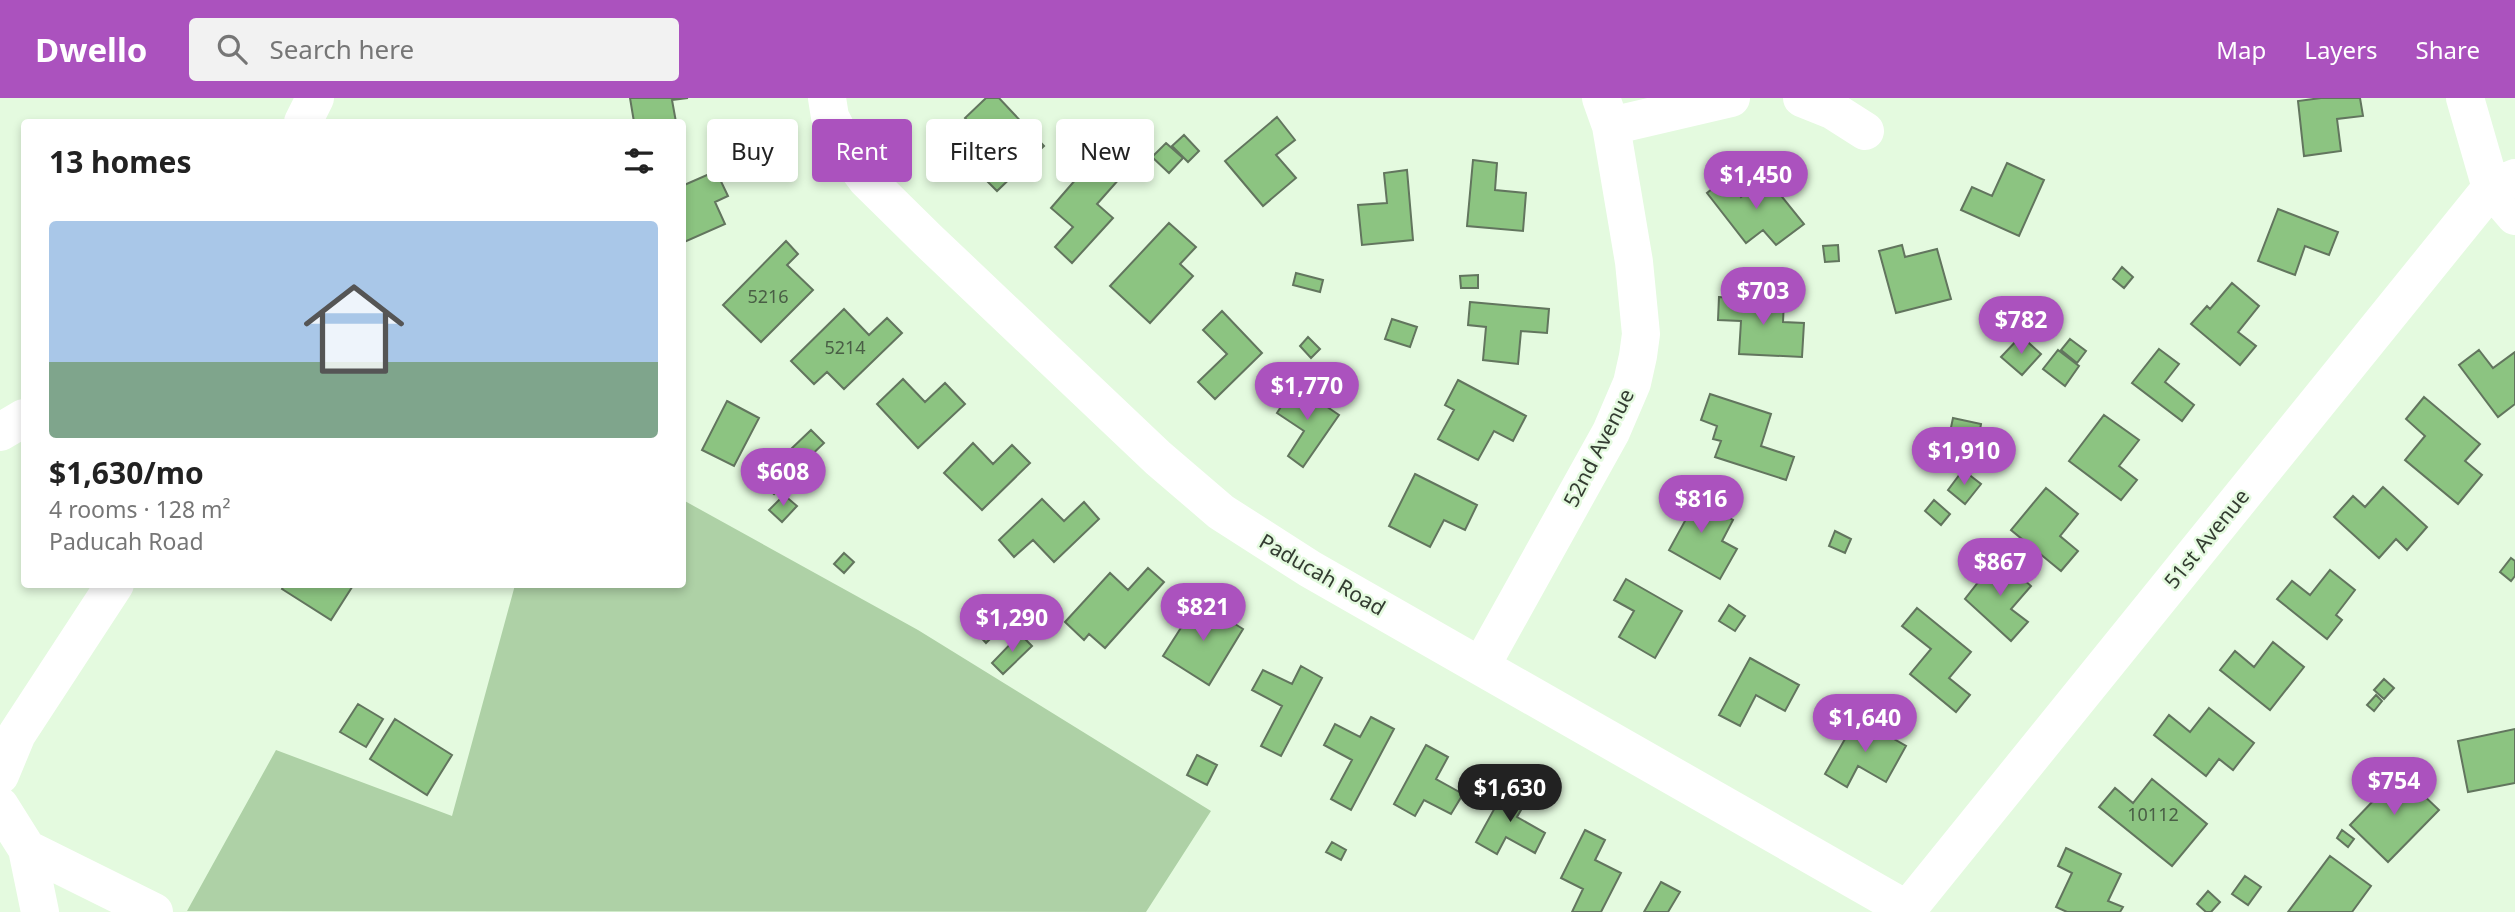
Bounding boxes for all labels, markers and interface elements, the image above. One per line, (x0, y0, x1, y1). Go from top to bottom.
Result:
search box (189, 18, 679, 81)
text: Dwello (35, 27, 147, 72)
icon: search (213, 30, 251, 68)
text: Search here (269, 31, 414, 67)
text: Map (2216, 33, 2266, 66)
text: Layers (2304, 33, 2378, 66)
text: Share (2416, 33, 2480, 66)
chip: Buy (707, 119, 798, 182)
chip: Rent (812, 119, 912, 182)
chip: Filters (926, 119, 1042, 182)
chip: New (1056, 119, 1154, 182)
text: 13 homes (49, 141, 192, 182)
icon: filters (620, 142, 658, 180)
pin: $1,450 (1699, 152, 1813, 211)
text: $1,450 (1720, 158, 1792, 190)
icon: home (291, 266, 417, 392)
pin: $703 (1722, 268, 1804, 327)
text: $703 (1737, 274, 1789, 306)
house number: 5216 (747, 284, 789, 308)
pin: $782 (1980, 296, 2062, 356)
text: $782 (1995, 303, 2047, 335)
house number: 5214 (824, 335, 866, 359)
pin: $1,770 (1250, 362, 1364, 422)
text: $1,770 (1271, 369, 1343, 401)
street label: 52nd Avenue (1556, 384, 1640, 511)
pin: $1,910 (1907, 428, 2021, 487)
text: $1,910 (1928, 434, 2000, 466)
pin: $608 (742, 448, 824, 508)
text: $1,630/mo (49, 452, 204, 493)
text: $608 (757, 455, 809, 487)
pin: $816 (1660, 476, 1742, 535)
text: $816 (1675, 482, 1727, 514)
street label: 51st Avenue (2157, 483, 2255, 594)
text: 4 rooms · 128 m² (49, 493, 231, 525)
text: Paducah Road (49, 525, 204, 557)
street label: Paducah Road (1254, 527, 1391, 622)
pin: $867 (1959, 538, 2041, 598)
text: $867 (1974, 545, 2026, 577)
pin: $821 (1162, 584, 1244, 643)
text: $821 (1177, 590, 1229, 622)
pin: $1,290 (955, 594, 1069, 654)
text: $1,290 (976, 601, 1048, 633)
pin: $1,640 (1808, 694, 1922, 754)
text: $1,640 (1829, 701, 1901, 733)
pin: $754 (2353, 758, 2435, 817)
pin: $1,630 (1453, 764, 1567, 824)
text: $754 (2368, 764, 2420, 796)
text: $1,630 (1474, 771, 1546, 803)
house number: 10112 (2127, 802, 2179, 826)

